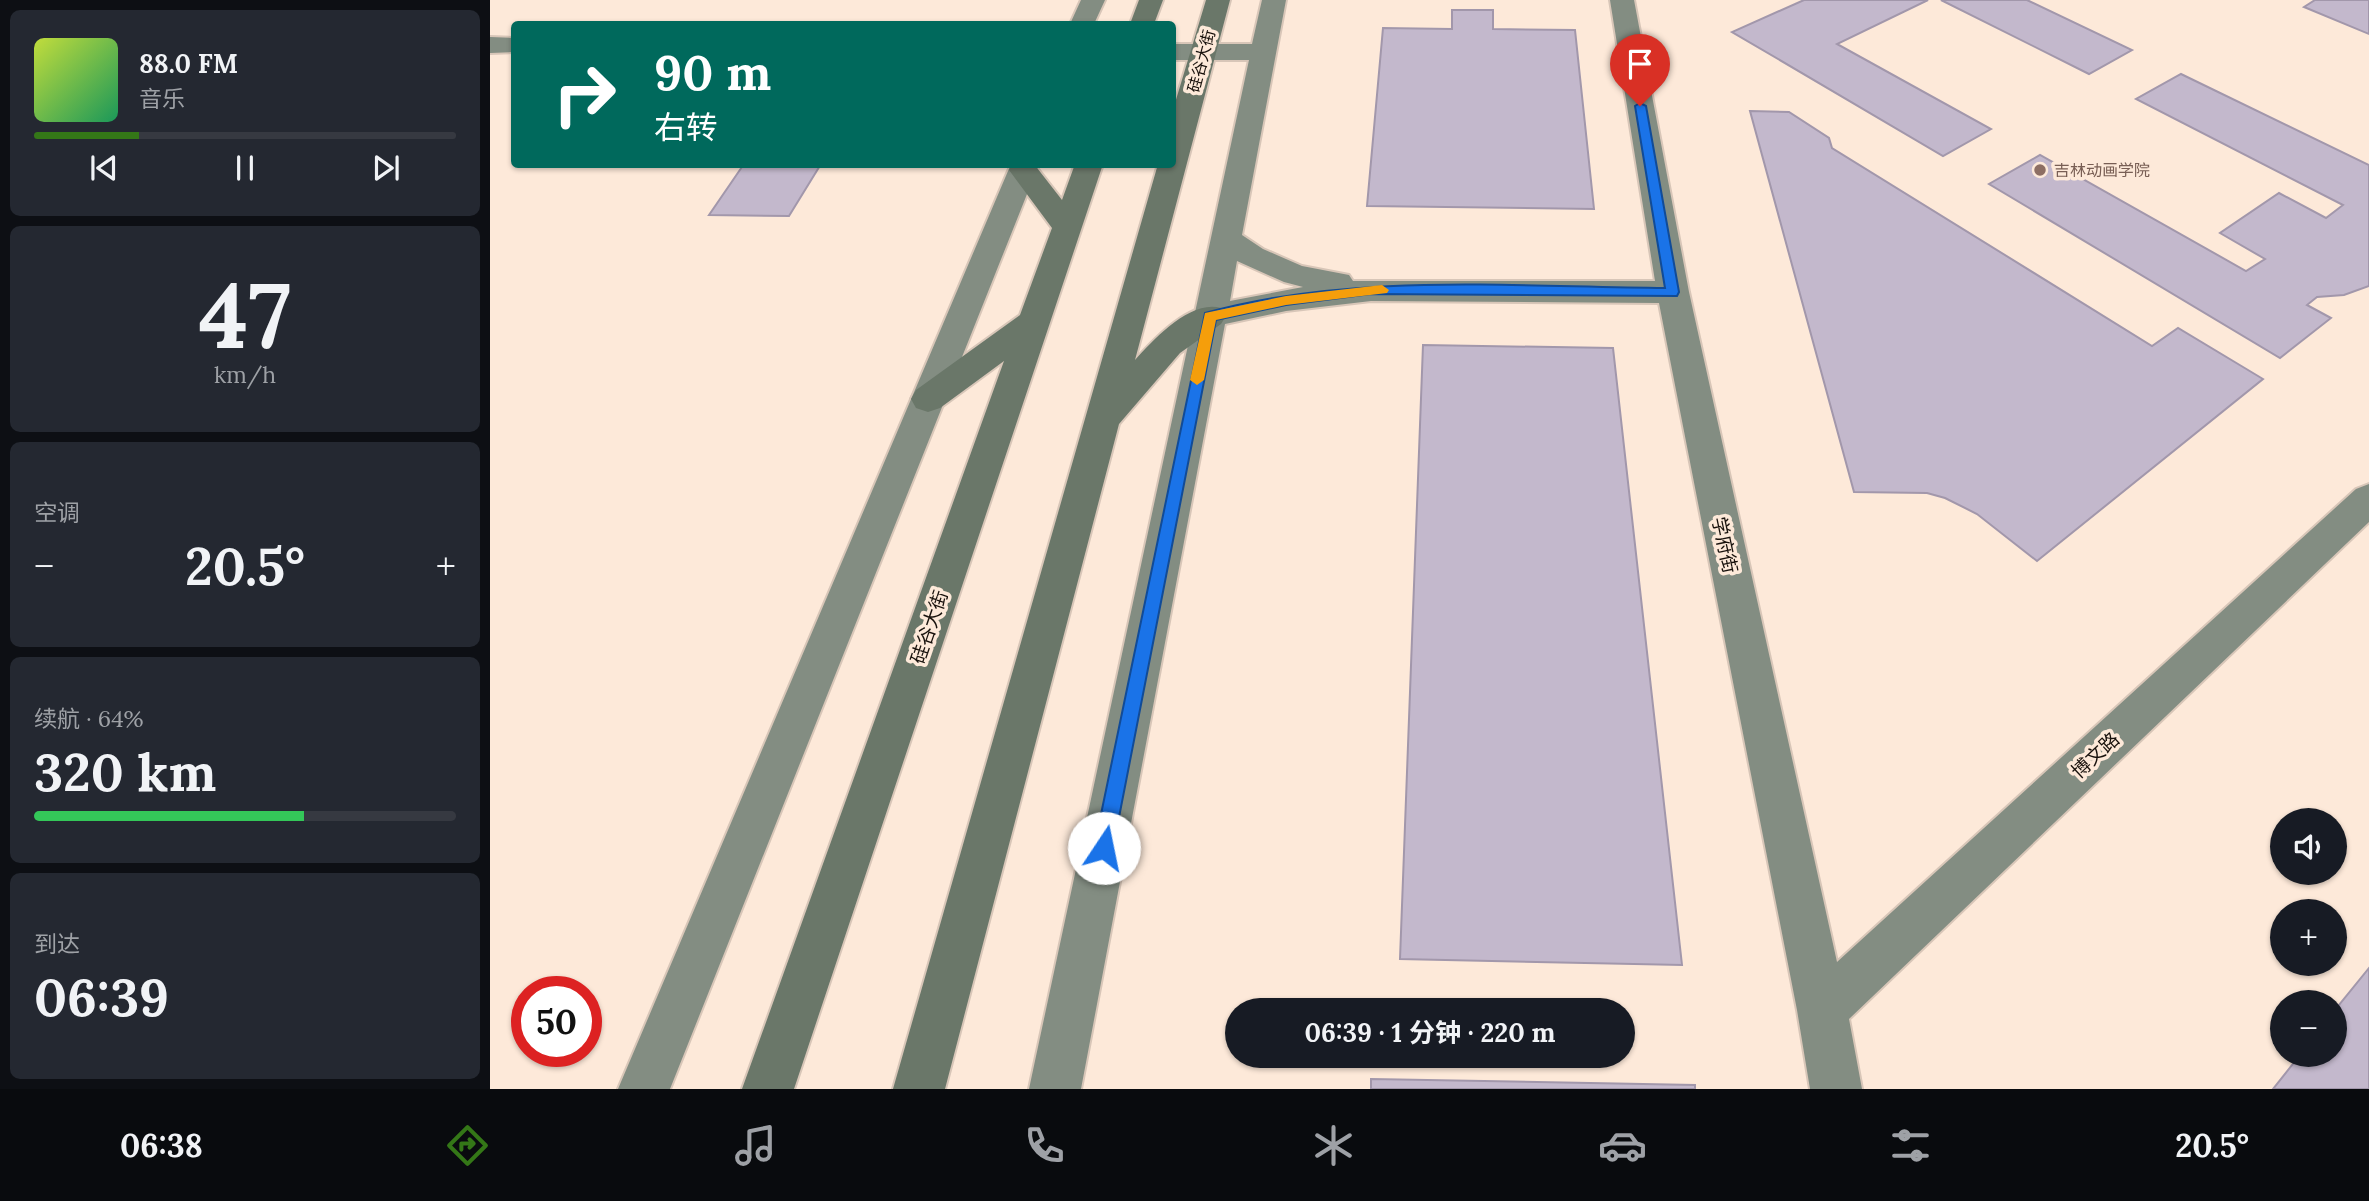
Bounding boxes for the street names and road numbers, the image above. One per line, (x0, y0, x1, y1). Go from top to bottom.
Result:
street label: 硅谷大街 (1183, 27, 1219, 95)
street label: 学府街 (1707, 515, 1743, 575)
street label: 硅谷大街 (905, 587, 953, 667)
street label: 博文路 (2066, 727, 2124, 783)

